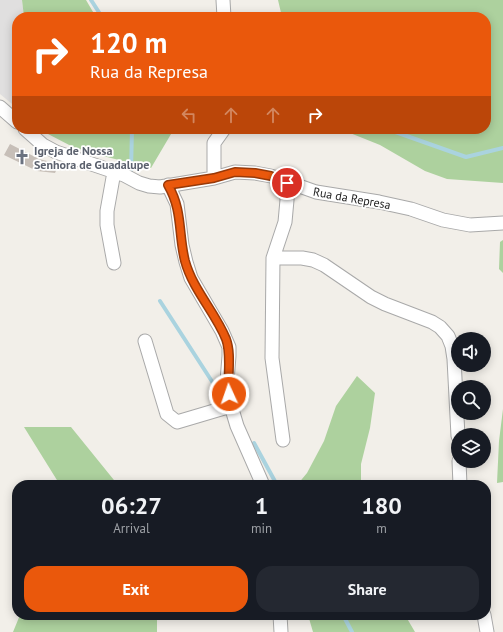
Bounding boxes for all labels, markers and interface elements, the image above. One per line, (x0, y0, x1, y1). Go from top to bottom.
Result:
text: 120 m (90, 24, 167, 61)
icon: right (24, 28, 76, 80)
text: Rua da Represa (90, 60, 208, 83)
icon: left (178, 104, 200, 126)
icon: ahead (220, 104, 242, 126)
icon: ahead (262, 104, 284, 126)
icon: right (304, 104, 326, 126)
place label: Igreja de Nossa Senhora de Guadalupe (34, 143, 149, 172)
church icon: Igreja de Nossa Senhora de Guadalupe (13, 148, 31, 166)
pin (270, 166, 304, 200)
icon: arrive (276, 172, 298, 194)
street label: Rua da Represa (312, 184, 392, 212)
map controls (451, 332, 491, 468)
button: sound (451, 332, 491, 372)
position arrow (208, 373, 250, 415)
button: search (451, 380, 491, 420)
button: layers (451, 428, 491, 468)
text: 06:27 (101, 490, 162, 521)
text: 1 (255, 490, 268, 521)
text: 180 (361, 490, 402, 521)
text: Arrival (113, 520, 150, 537)
text: min (251, 520, 272, 537)
text: m (376, 520, 387, 537)
button: Exit (24, 566, 248, 612)
button: Share (256, 566, 479, 612)

